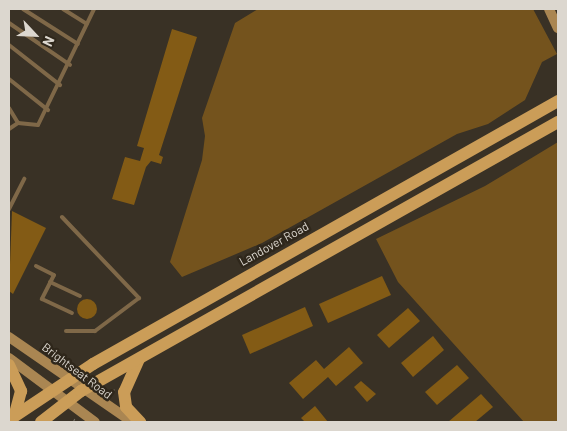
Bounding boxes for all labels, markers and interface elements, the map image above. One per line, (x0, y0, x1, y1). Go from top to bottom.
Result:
north arrow (10, 10, 60, 60)
text: N (39, 34, 59, 49)
street label: Landover Road (237, 219, 311, 269)
street label: Brightseat Road (39, 340, 115, 402)

